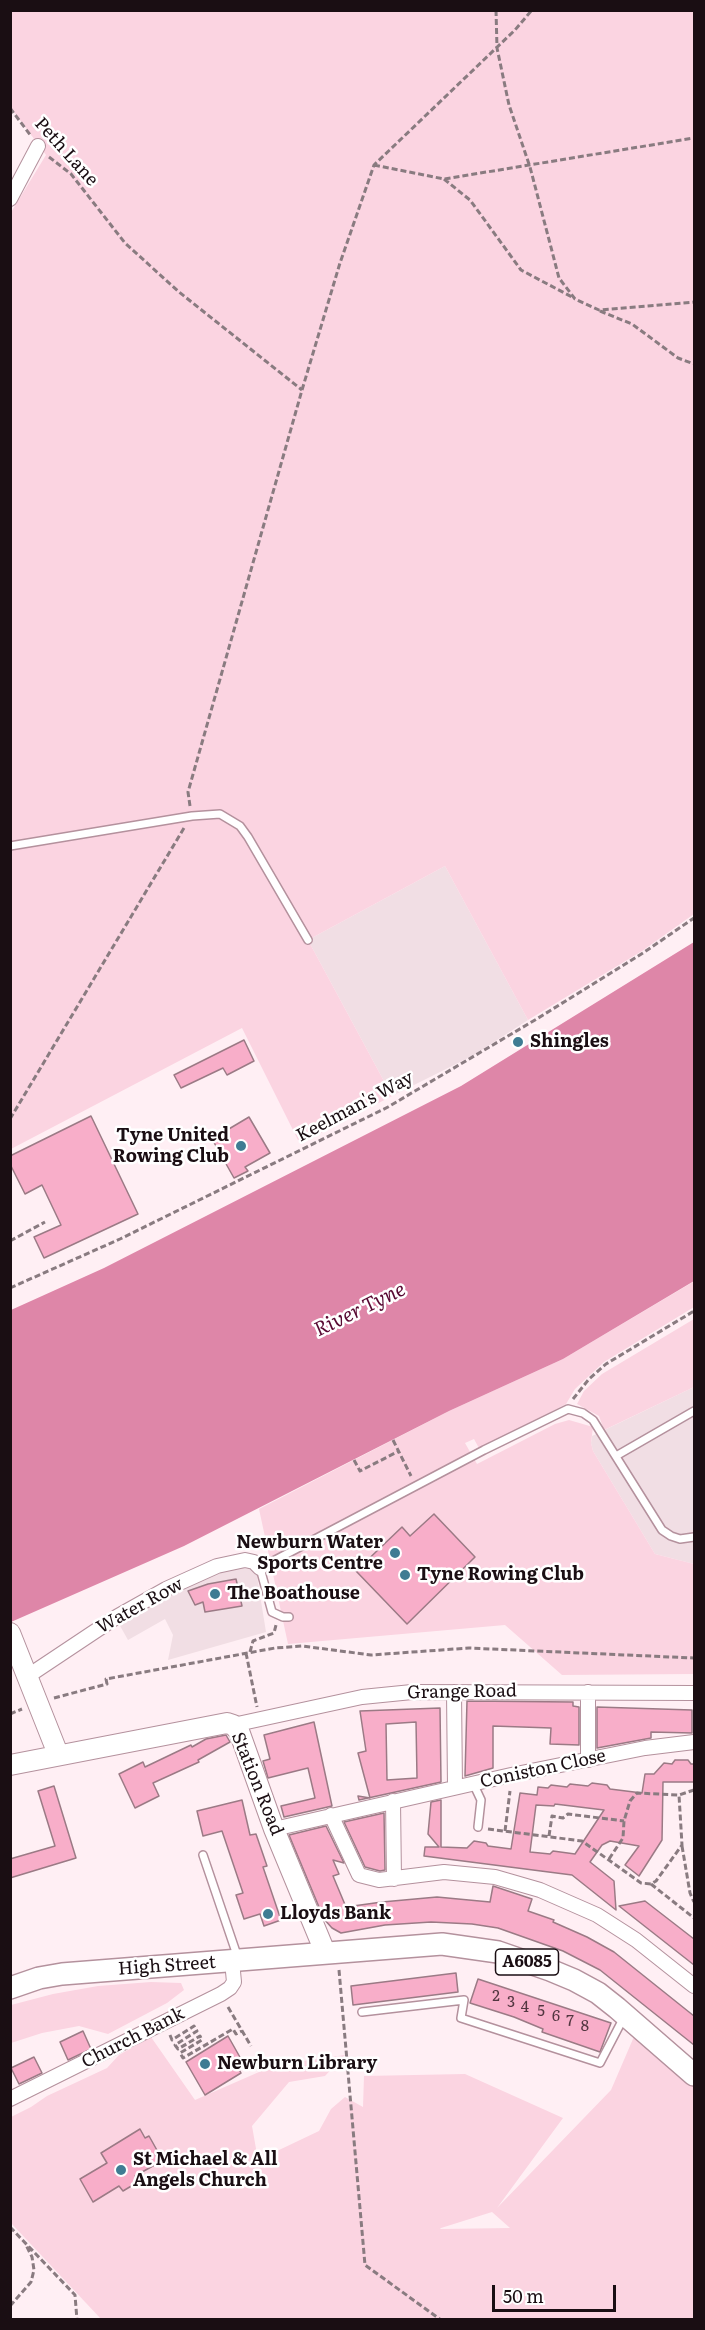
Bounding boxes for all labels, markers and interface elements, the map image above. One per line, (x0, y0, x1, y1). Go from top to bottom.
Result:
street label: Peth Lane (30, 113, 102, 191)
place label: Shingles (530, 1031, 609, 1053)
marker: Shingles (511, 1035, 525, 1049)
street label: Keelman's Way (293, 1067, 417, 1147)
place label: Tyne United Rowing Club (113, 1125, 229, 1168)
marker: Tyne United Rowing Club (234, 1139, 248, 1153)
water label: River Tyne (311, 1278, 409, 1342)
place label: Newburn Water Sports Centre (236, 1532, 383, 1574)
marker: Newburn Water Sports Centre (388, 1546, 402, 1560)
place label: Tyne Rowing Club (417, 1564, 584, 1586)
marker: Tyne Rowing Club (398, 1568, 412, 1582)
street label: Water Row (93, 1573, 187, 1639)
place label: The Boathouse (227, 1583, 360, 1605)
marker: The Boathouse (208, 1587, 222, 1601)
street label: Grange Road (407, 1680, 517, 1704)
street label: Station Road (226, 1729, 288, 1839)
street label: Coniston Close (478, 1745, 608, 1793)
place label: Lloyds Bank (280, 1903, 391, 1925)
marker: Lloyds Bank (261, 1907, 275, 1921)
road number: A6085 (496, 1949, 558, 1975)
street label: High Street (117, 1952, 217, 1980)
house number: 2 (492, 1988, 500, 2006)
house number: 3 (507, 1994, 515, 2012)
house number: 4 (521, 1999, 529, 2017)
street label: Church Bank (78, 2003, 188, 2073)
house number: 5 (537, 2003, 545, 2021)
house number: 6 (552, 2008, 560, 2026)
house number: 7 (566, 2013, 574, 2031)
house number: 8 (581, 2018, 589, 2036)
place label: Newburn Library (217, 2053, 377, 2075)
marker: Newburn Library (198, 2057, 212, 2071)
place label: St Michael & All Angels Church (133, 2149, 277, 2192)
marker: St Michael & All Angels Church (114, 2163, 128, 2177)
scale bar (495, 2273, 620, 2311)
text: 50 m (503, 2282, 544, 2309)

